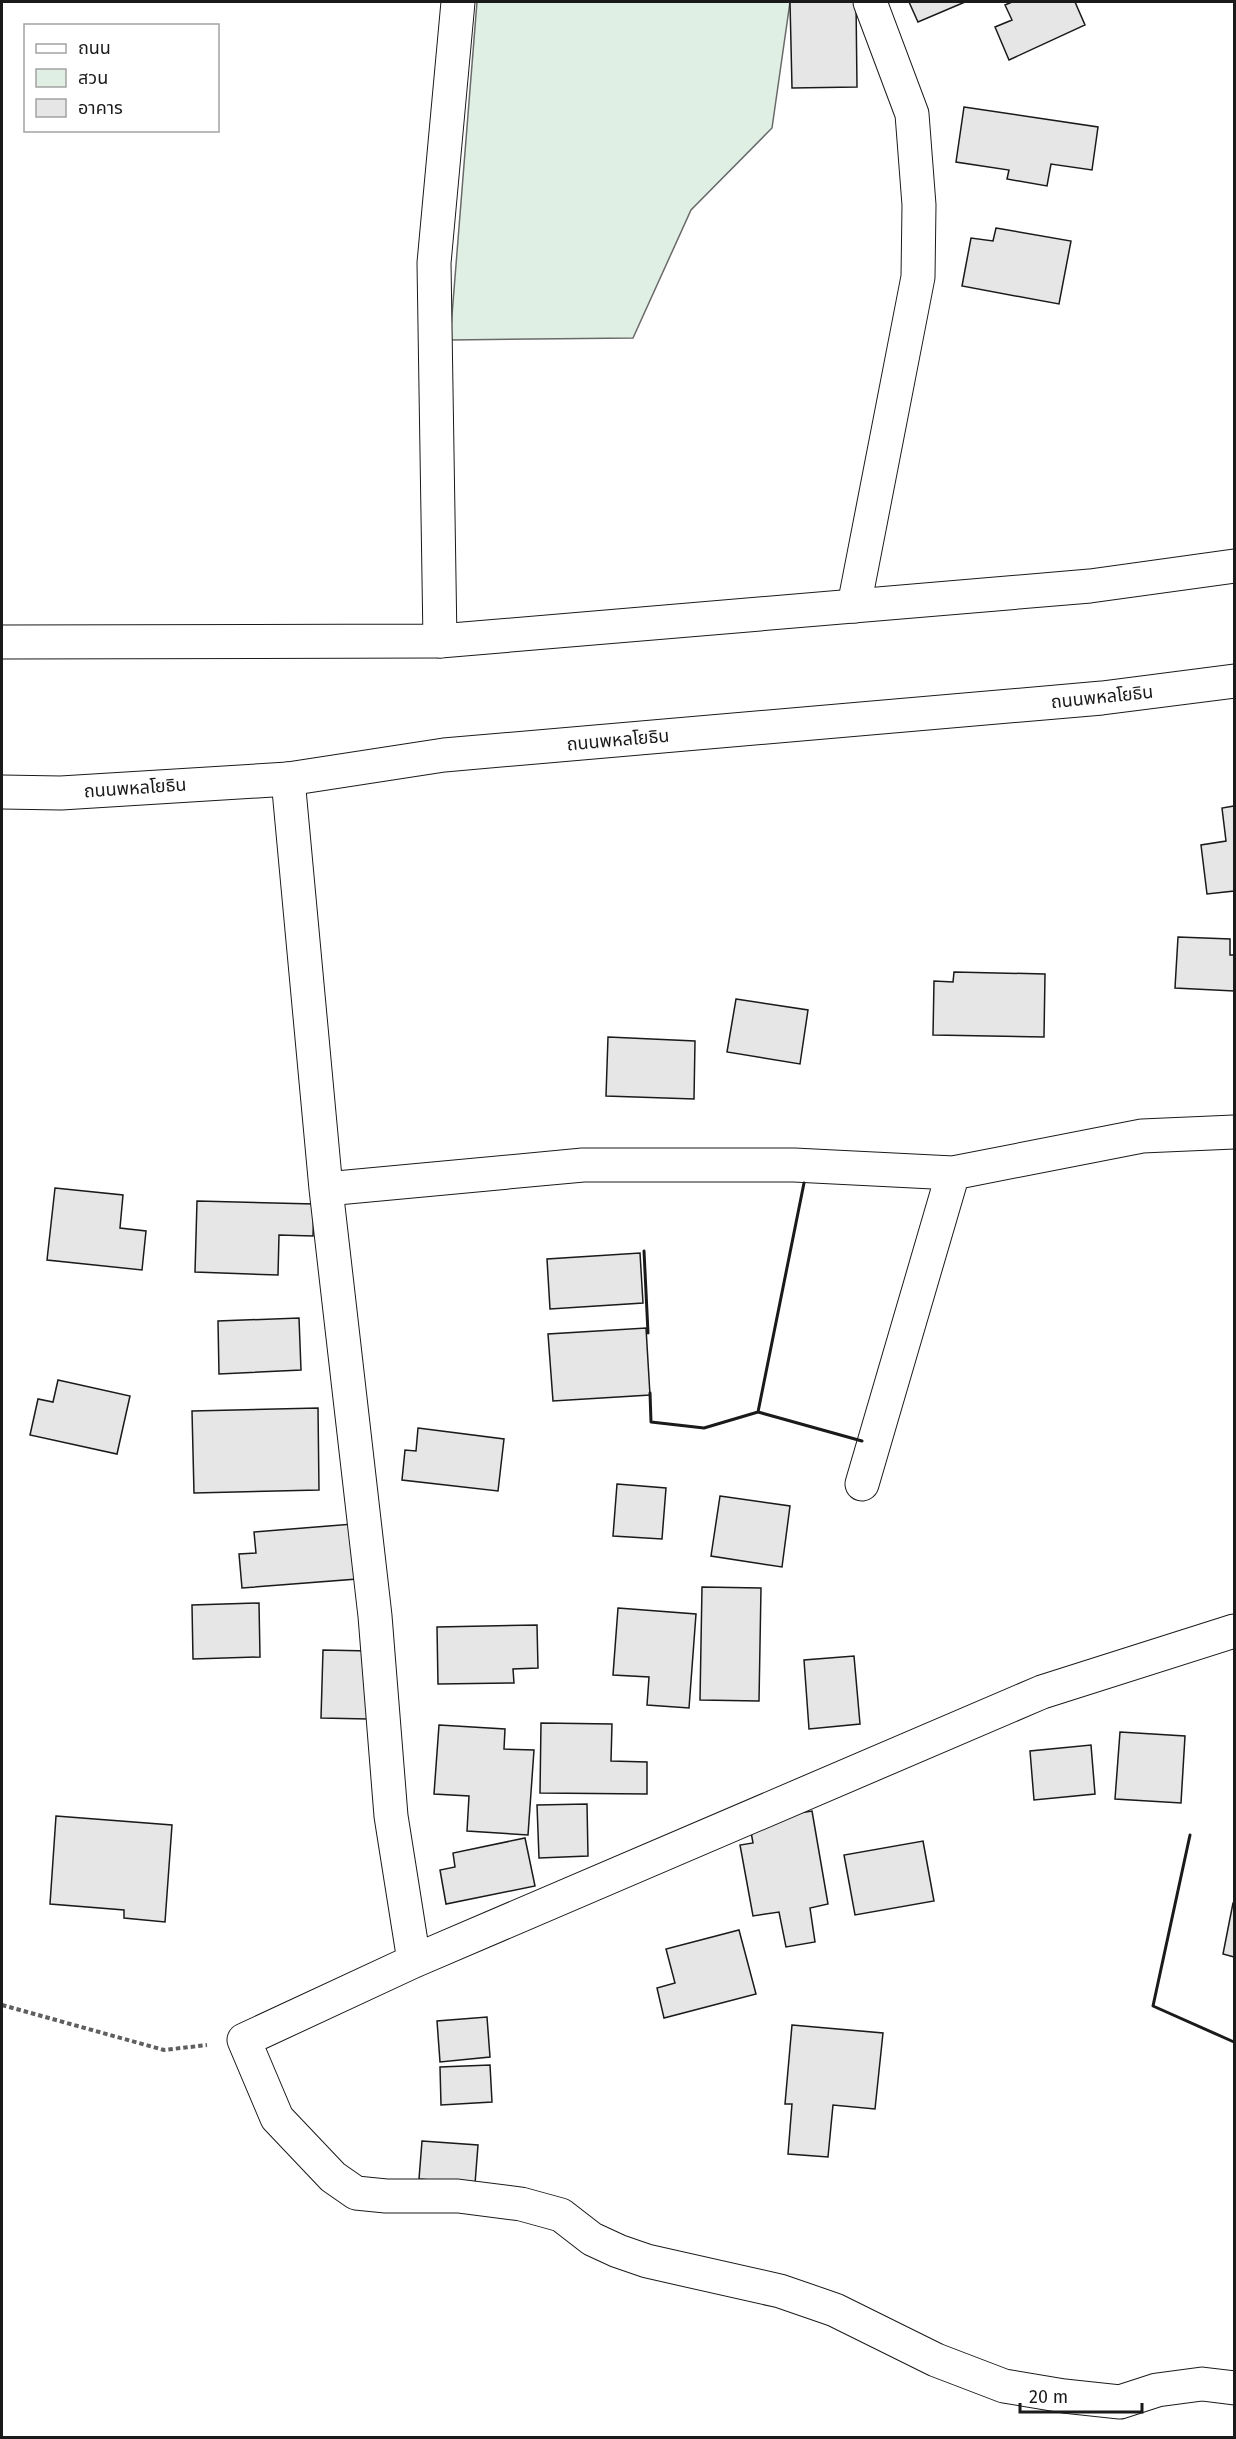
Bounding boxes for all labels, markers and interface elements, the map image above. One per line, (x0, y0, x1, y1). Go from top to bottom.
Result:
legend (24, 24, 219, 132)
text: ถนน (78, 37, 111, 59)
text: สวน (78, 67, 108, 89)
text: อาคาร (78, 97, 123, 119)
street label: ถนนพหลโยธิน (1050, 681, 1154, 713)
street label: ถนนพหลโยธิน (566, 725, 670, 755)
street label: ถนนพหลโยธิน (83, 773, 187, 803)
scale bar (1020, 2376, 1142, 2414)
text: 20 m (1029, 2386, 1068, 2408)

